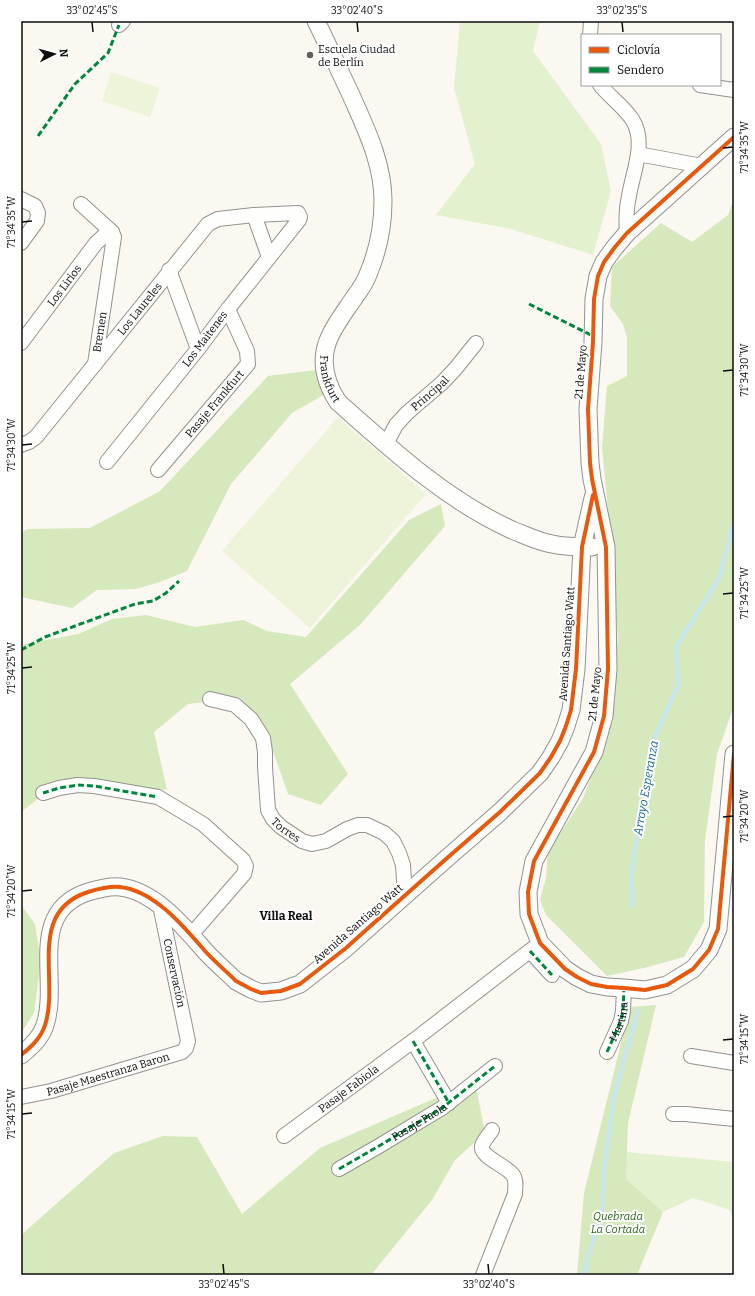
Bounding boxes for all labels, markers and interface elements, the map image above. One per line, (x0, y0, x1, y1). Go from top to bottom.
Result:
text: 33°02'45"S (67, 5, 117, 17)
text: 33°02'40"S (331, 5, 383, 17)
text: 33°02'35"S (597, 5, 647, 17)
north arrow (34, 34, 74, 74)
legend (581, 34, 721, 86)
place label: Escuela Ciudad de Berlín (318, 43, 396, 69)
text: Ciclovía (617, 43, 661, 57)
text: N (57, 48, 70, 58)
marker: Escuela Ciudad de Berlín (305, 50, 315, 60)
text: Sendero (617, 63, 664, 77)
text: 71°34'35"W (739, 120, 751, 173)
text: 71°34'35"W (6, 195, 18, 248)
street label: Los Lirios (44, 262, 84, 309)
street label: Los Laureles (115, 280, 165, 338)
street label: Los Maitenes (180, 308, 230, 370)
street label: Bremen (90, 311, 110, 353)
text: 71°34'30"W (739, 343, 751, 397)
street label: 21 de Mayo (572, 344, 590, 400)
street label: Frankfurt (318, 355, 343, 405)
street label: Pasaje Frankfurt (182, 367, 246, 440)
street label: Principal (408, 373, 452, 413)
text: 71°34'30"W (6, 418, 18, 472)
text: 71°34'25"W (739, 566, 751, 619)
street label: Avenida Santiago Watt (557, 586, 577, 702)
text: 71°34'25"W (6, 641, 18, 694)
street label: 21 de Mayo (586, 666, 604, 722)
water label: Arroyo Esperanza (631, 739, 661, 838)
text: 71°34'20"W (739, 789, 751, 842)
street label: Torres (269, 815, 303, 845)
text: 71°34'20"W (6, 864, 18, 917)
street label: Avenida Santiago Watt (310, 881, 406, 967)
district label: Villa Real (260, 909, 313, 923)
street label: Conservación (160, 937, 188, 1009)
street label: Martina (606, 1002, 630, 1043)
text: 71°34'15"W (739, 1013, 751, 1064)
street label: Pasaje Maestranza Baron (45, 1050, 171, 1098)
street label: Pasaje Fabiola (316, 1062, 381, 1115)
text: 71°34'15"W (6, 1088, 18, 1139)
street label: Pasaje Paola (389, 1100, 450, 1144)
park label: Quebrada La Cortada (591, 1210, 645, 1236)
text: 33°02'45"S (199, 1279, 249, 1291)
text: 33°02'40"S (463, 1279, 515, 1291)

